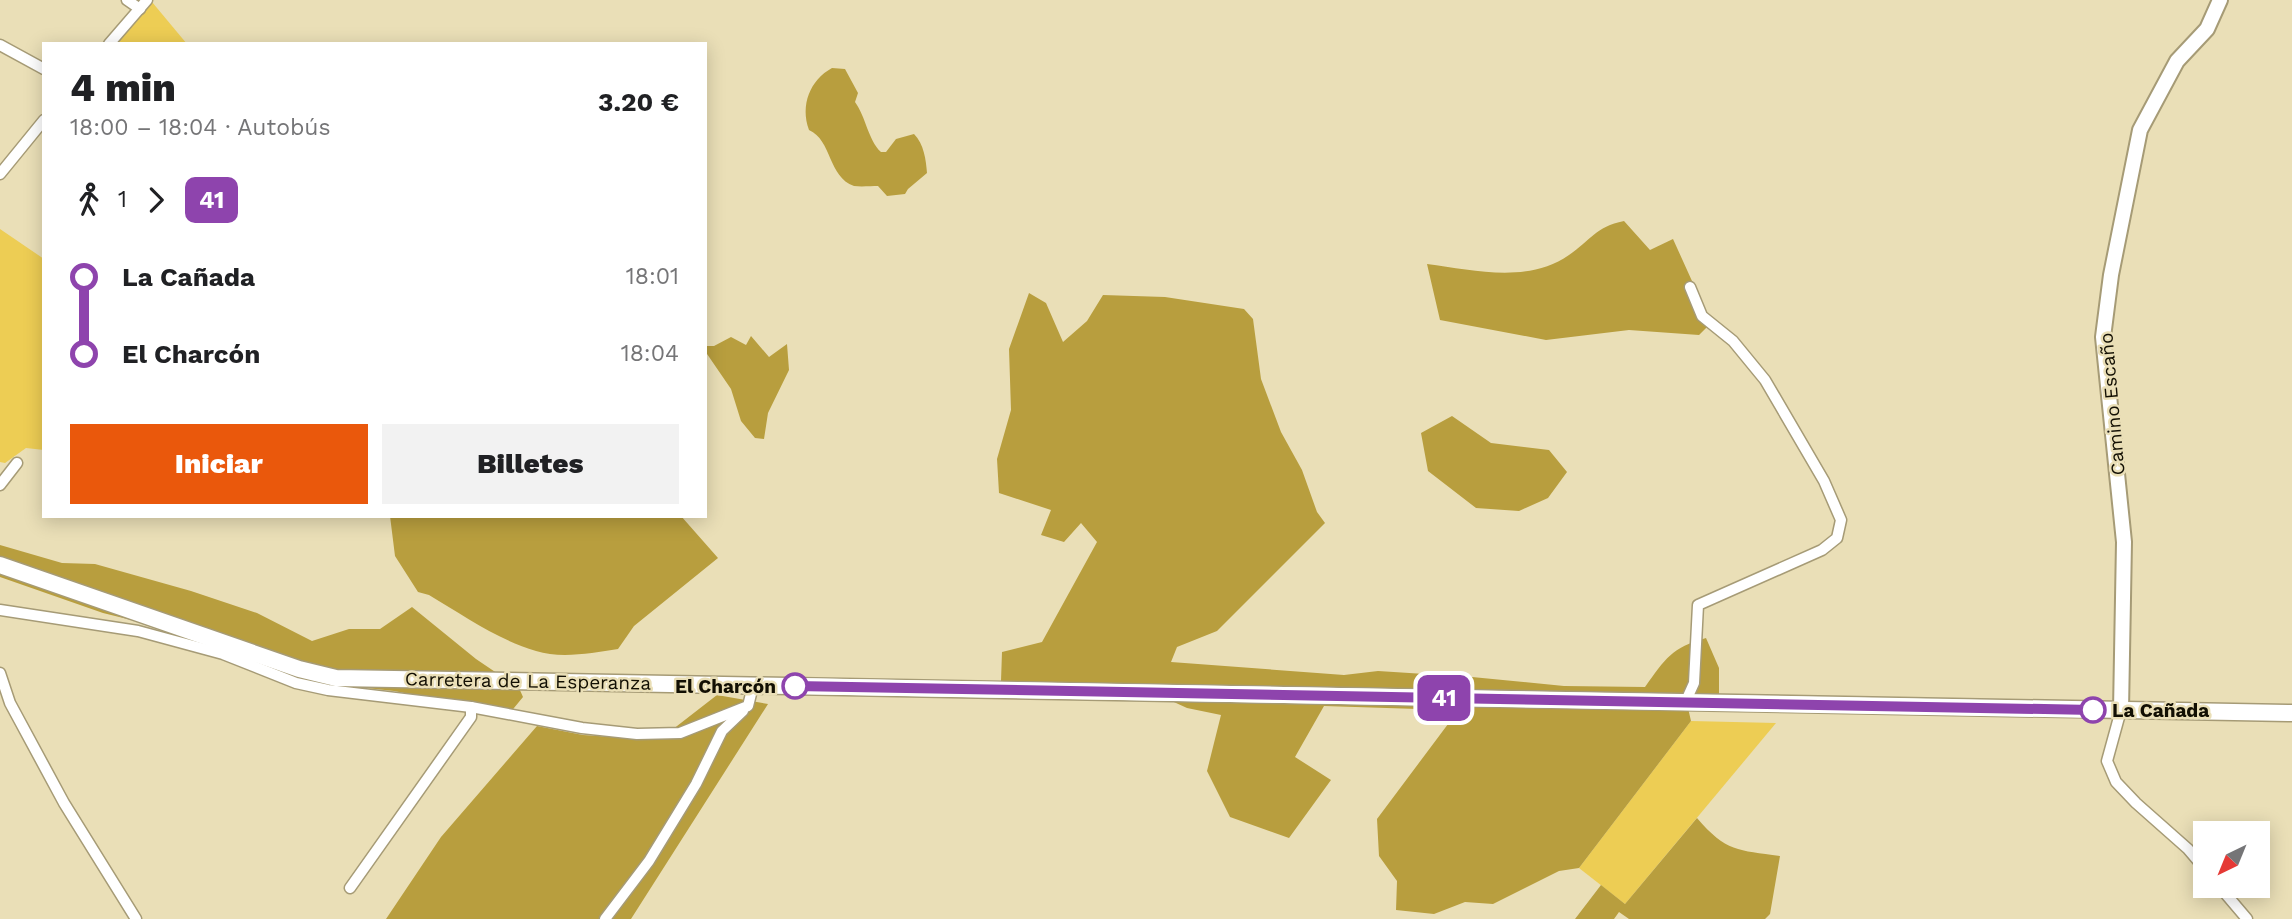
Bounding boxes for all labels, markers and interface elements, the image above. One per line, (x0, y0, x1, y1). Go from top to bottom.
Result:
text: 4 min (70, 66, 176, 110)
text: 3.20 € (598, 87, 679, 117)
text: 18:00 – 18:04 · Autobús (70, 114, 331, 141)
icon: walk (70, 181, 108, 219)
icon: forward (137, 181, 175, 219)
text: 1 (118, 186, 127, 213)
text: 41 (199, 186, 224, 214)
text: La Cañada (122, 262, 255, 292)
text: 18:01 (626, 263, 679, 290)
street label: Camino Escaño (2094, 332, 2130, 476)
text: El Charcón (122, 339, 260, 369)
text: 18:04 (621, 340, 679, 367)
button: Iniciar (70, 424, 368, 504)
button: Billetes (382, 424, 679, 504)
street label: Carretera de La Esperanza (405, 667, 652, 695)
marker: El Charcón (782, 673, 808, 699)
place label: El Charcón (675, 675, 776, 698)
line badge: 41 (1412, 675, 1476, 721)
text: 41 (1431, 684, 1457, 712)
marker: La Cañada (2080, 697, 2106, 723)
place label: La Cañada (2112, 699, 2209, 722)
north arrow (2193, 821, 2270, 898)
map controls (2193, 821, 2270, 898)

